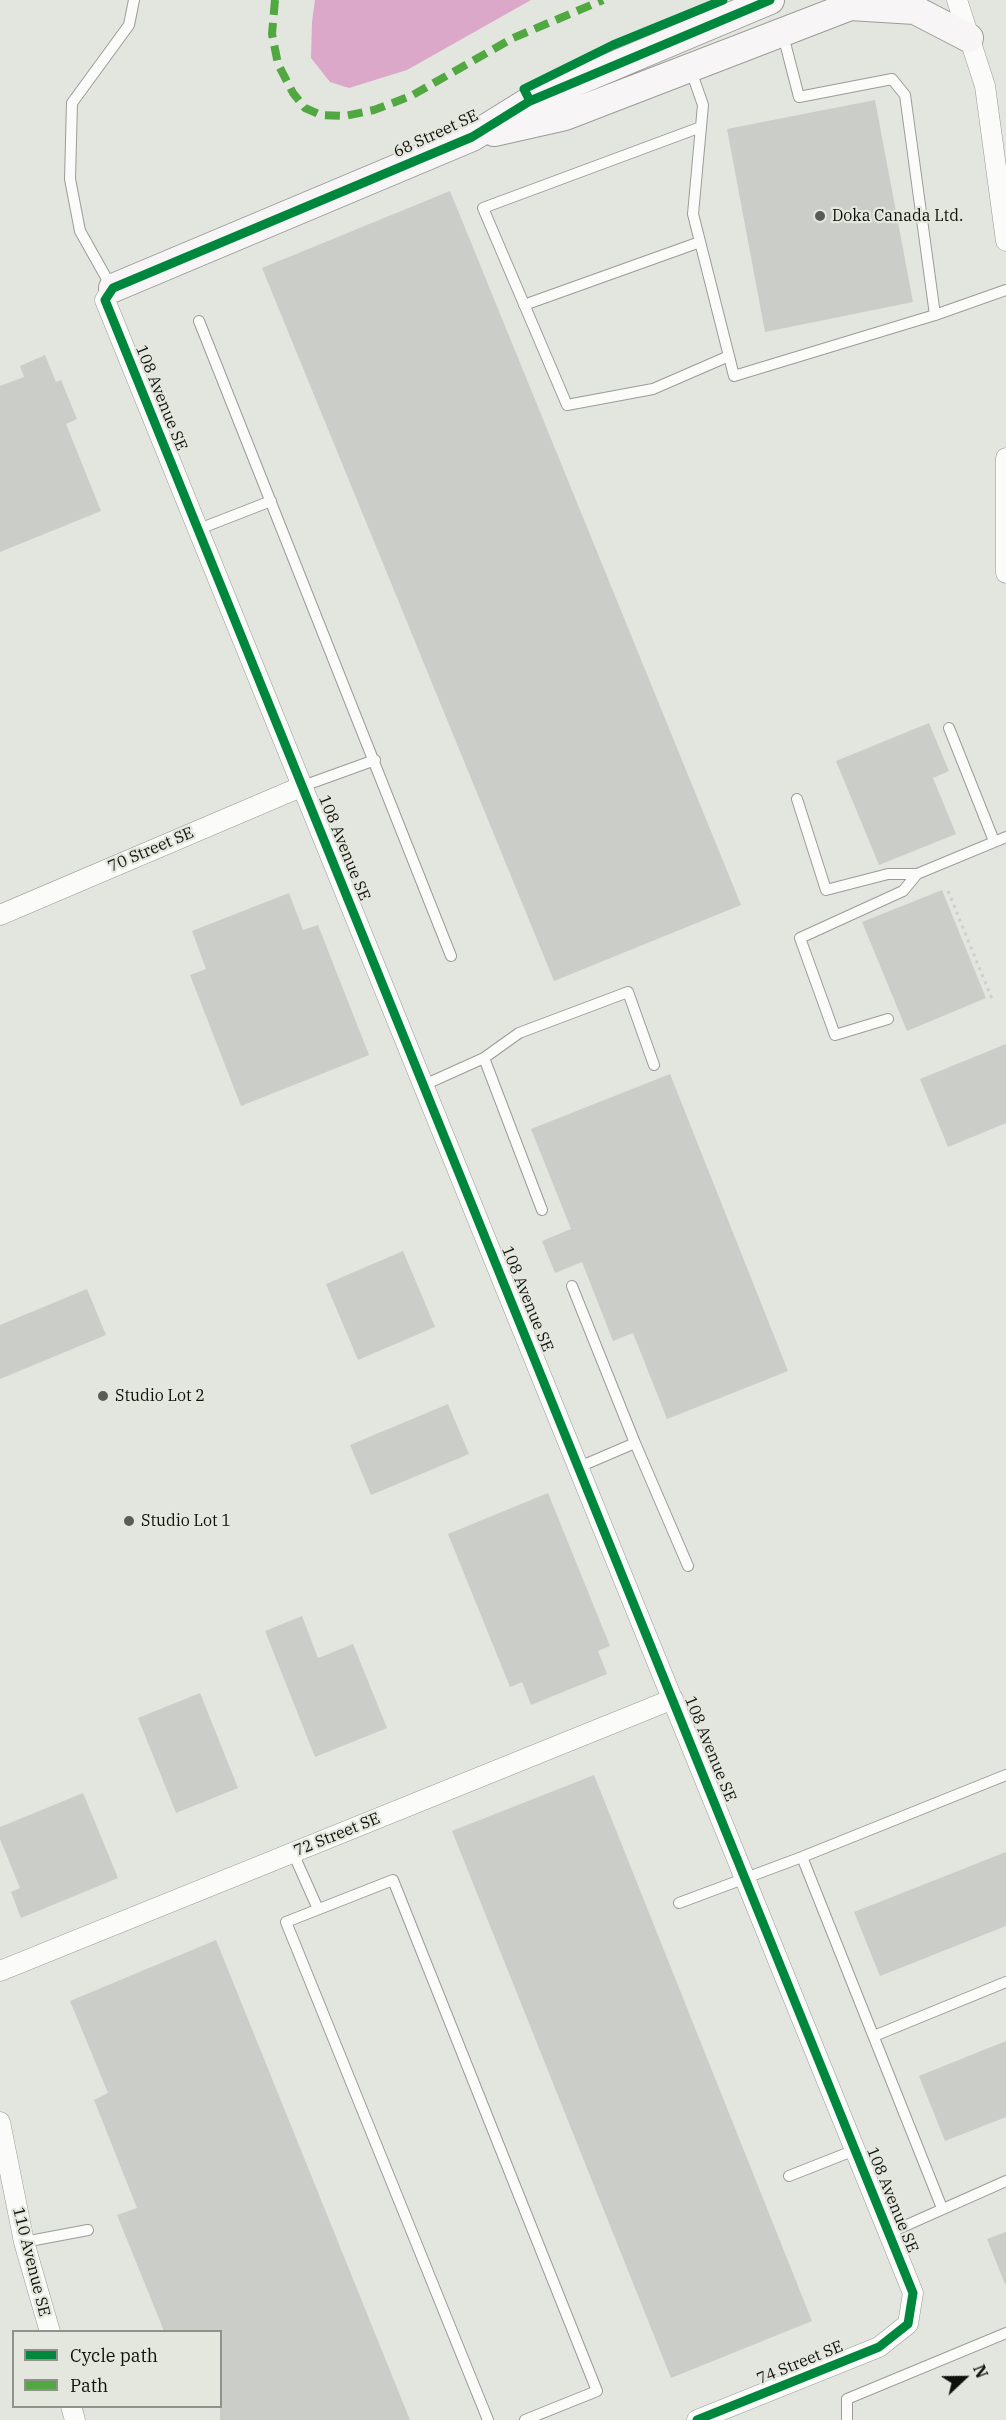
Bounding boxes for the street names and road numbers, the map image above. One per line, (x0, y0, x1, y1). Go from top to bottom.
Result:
street label: 68 Street SE (391, 106, 481, 162)
street label: 108 Avenue SE (131, 342, 191, 454)
street label: 108 Avenue SE (314, 792, 374, 904)
street label: 70 Street SE (105, 823, 197, 877)
street label: 108 Avenue SE (497, 1243, 557, 1355)
street label: 108 Avenue SE (680, 1693, 740, 1805)
street label: 72 Street SE (291, 1809, 383, 1861)
street label: 108 Avenue SE (862, 2144, 922, 2256)
street label: 110 Avenue SE (8, 2205, 54, 2319)
street label: 74 Street SE (754, 2337, 846, 2389)

